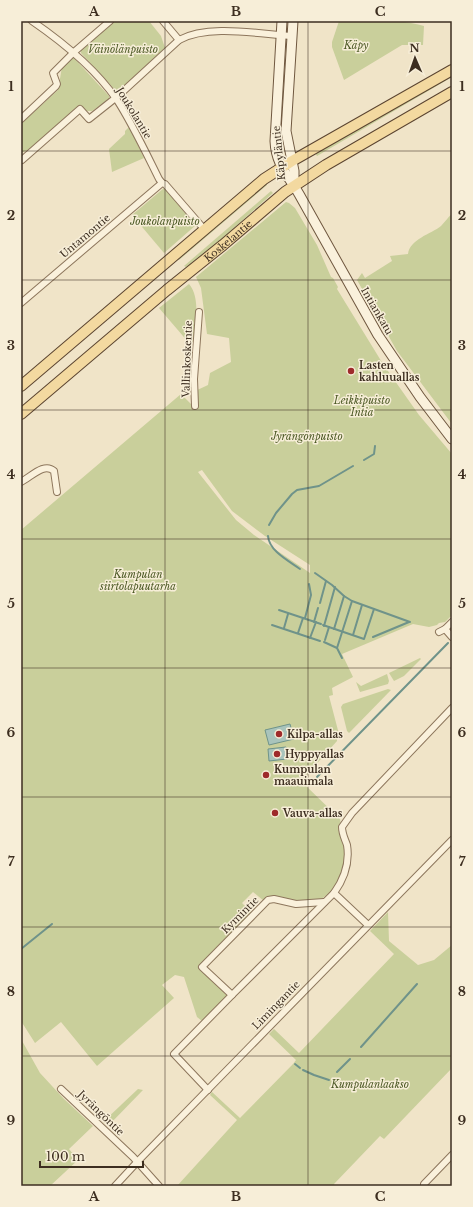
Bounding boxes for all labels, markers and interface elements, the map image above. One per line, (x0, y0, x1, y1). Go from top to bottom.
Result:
text: A (88, 3, 100, 20)
text: B (231, 3, 241, 20)
text: C (375, 3, 386, 20)
north arrow (395, 38, 435, 78)
park label: Käpy (343, 39, 369, 52)
text: N (409, 41, 421, 55)
park label: Väinölänpuisto (88, 43, 158, 56)
text: 1 (8, 78, 14, 95)
text: 1 (459, 78, 465, 95)
street label: Joukolantie (112, 83, 155, 141)
street label: Käpyläntie (270, 125, 288, 181)
text: 2 (7, 207, 15, 224)
text: 2 (458, 207, 466, 224)
street label: Untamontie (57, 211, 113, 261)
park label: Joukolanpuisto (129, 215, 200, 228)
street label: Koskelantie (201, 217, 255, 264)
street label: Intiankatu (358, 285, 396, 337)
street label: Vallinkoskentie (179, 320, 195, 399)
text: 3 (7, 337, 15, 354)
text: 3 (458, 337, 466, 354)
place label: Lasten kahluuallas (359, 359, 420, 384)
marker: Lasten kahluuallas (346, 366, 356, 376)
park label: Leikkipuisto Intia (333, 394, 390, 419)
park label: Jyrängönpuisto (270, 430, 343, 443)
text: 4 (7, 466, 16, 483)
text: 4 (458, 466, 467, 483)
park label: Kumpulan siirtolapuutarha (99, 568, 176, 593)
text: 5 (7, 595, 15, 612)
text: 5 (458, 595, 466, 612)
text: 6 (7, 724, 16, 741)
text: 6 (458, 724, 467, 741)
place label: Kilpa-allas (287, 728, 343, 741)
marker: Kilpa-allas (274, 729, 284, 739)
place label: Hyppyallas (285, 748, 344, 761)
marker: Hyppyallas (272, 749, 282, 759)
place label: Kumpulan maauimala (274, 763, 334, 788)
marker: Kumpulan maauimala (261, 770, 271, 780)
place label: Vauva-allas (282, 807, 343, 820)
marker: Vauva-allas (270, 808, 280, 818)
text: 7 (8, 853, 15, 870)
text: 7 (459, 853, 466, 870)
street label: Kymintie (219, 893, 262, 936)
street label: Limingantie (249, 978, 303, 1032)
text: 8 (7, 983, 15, 1000)
text: 8 (458, 983, 466, 1000)
park label: Kumpulanlaakso (330, 1078, 409, 1091)
street label: Jyrängöntie (74, 1086, 127, 1139)
text: 9 (7, 1112, 16, 1129)
text: 9 (458, 1112, 467, 1129)
scale bar (40, 1143, 143, 1169)
text: 100 m (46, 1149, 85, 1164)
text: A (88, 1188, 100, 1205)
text: B (231, 1188, 241, 1205)
text: C (375, 1188, 386, 1205)

